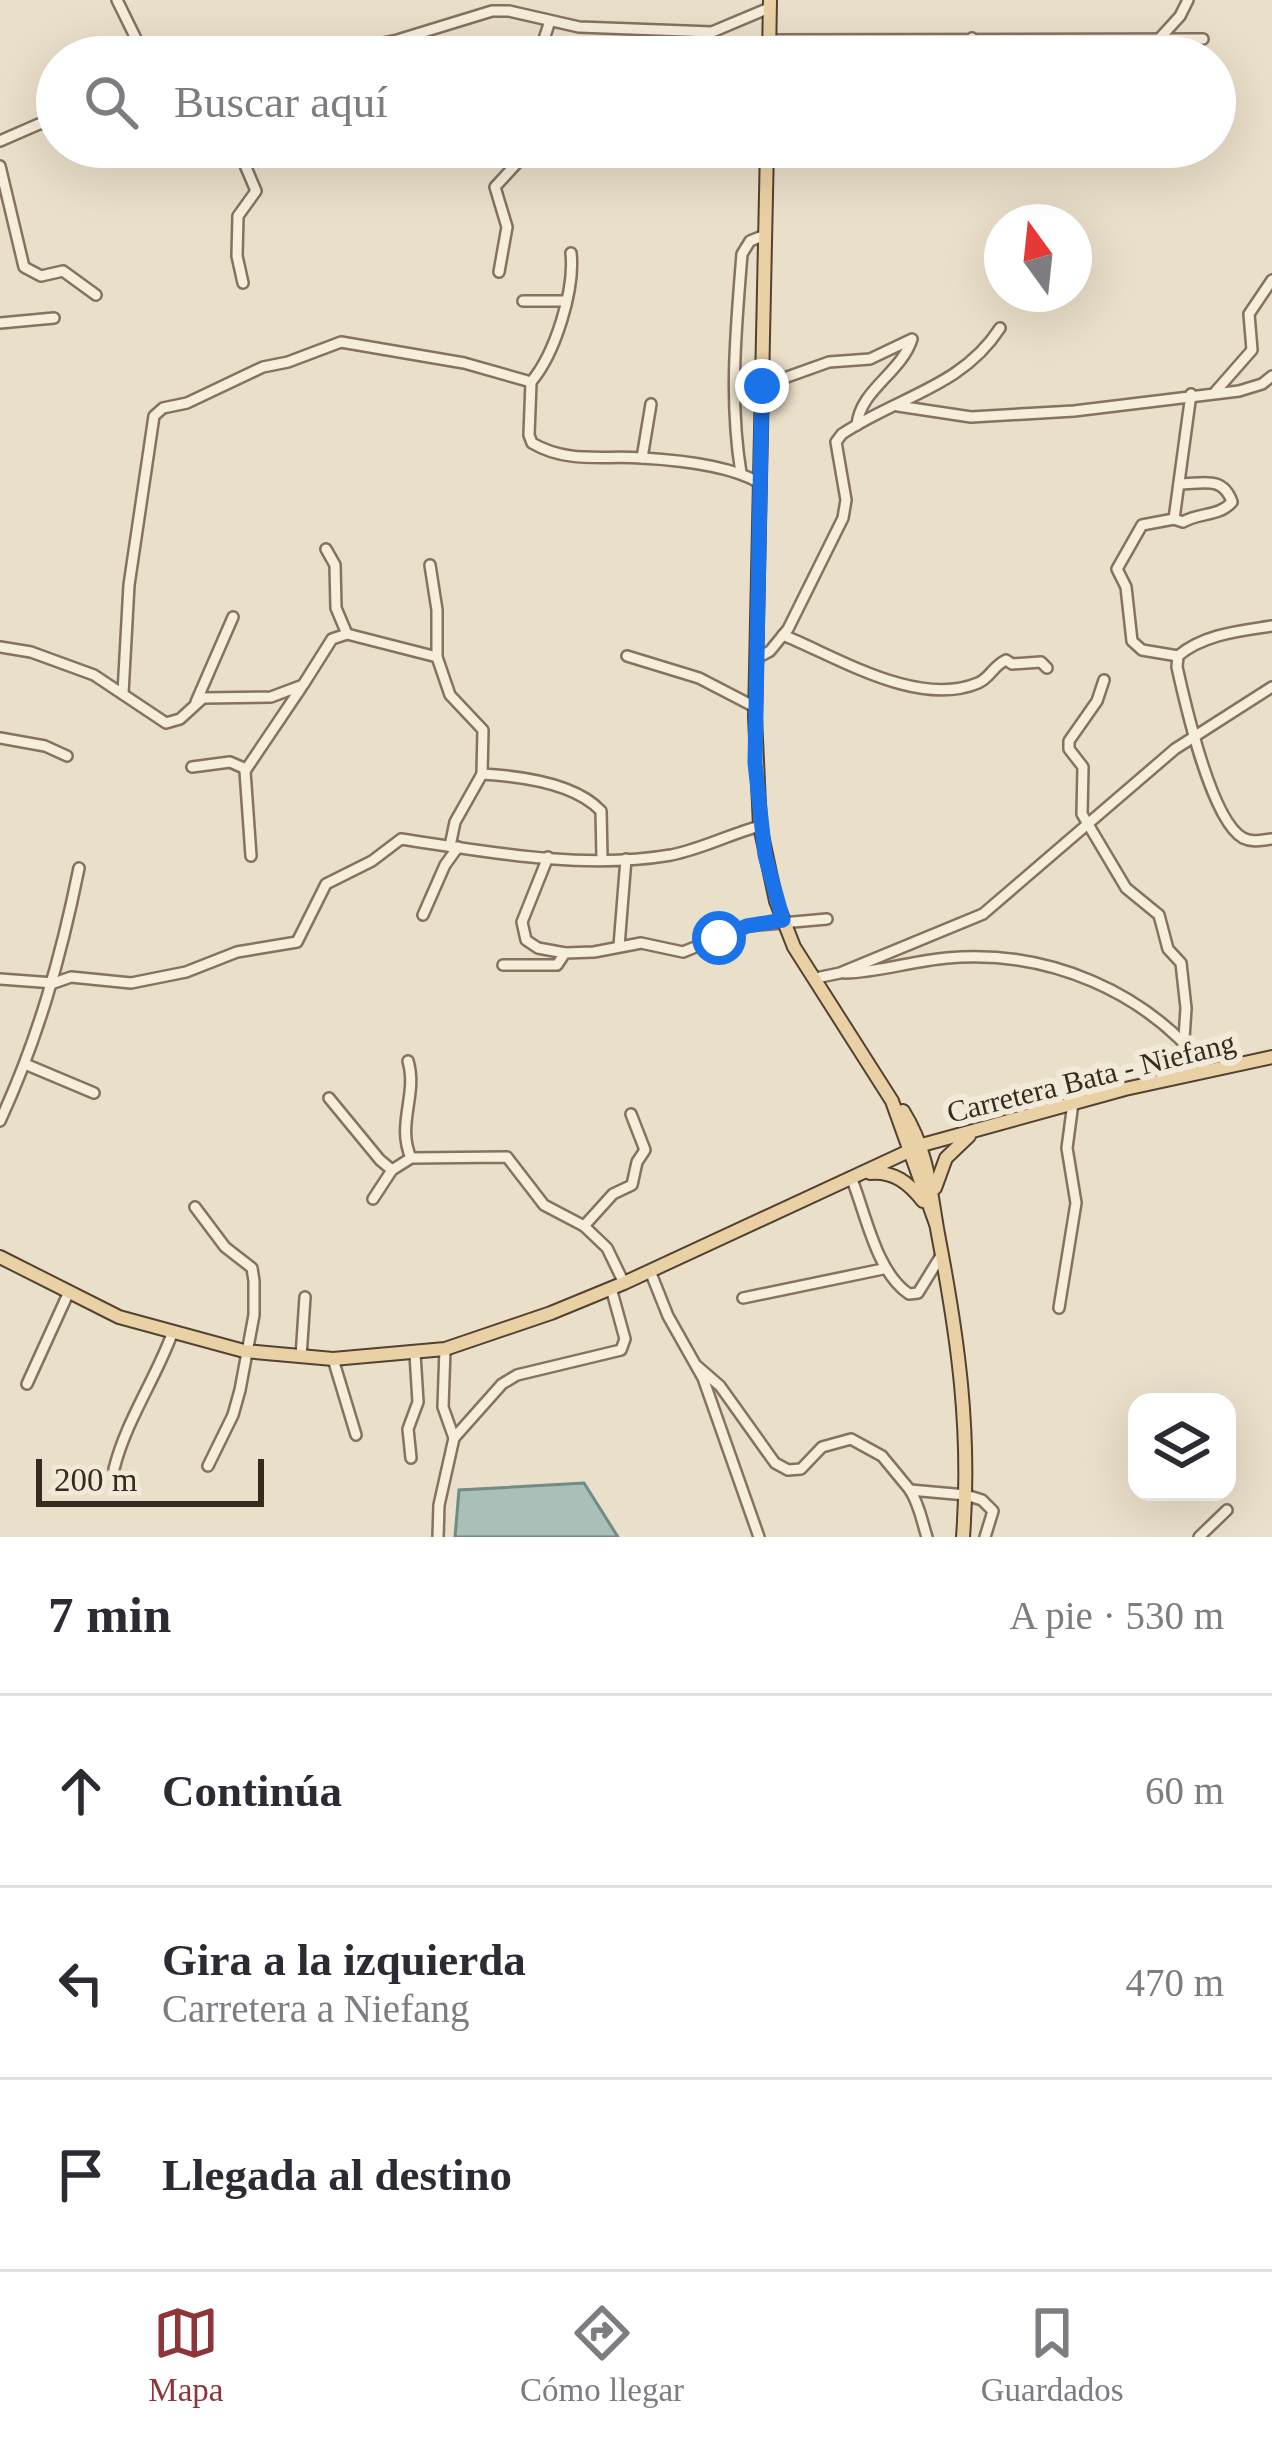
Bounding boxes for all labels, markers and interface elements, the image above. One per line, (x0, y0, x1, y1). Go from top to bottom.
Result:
search box (36, 36, 1236, 168)
icon: search (78, 69, 144, 135)
text: Buscar aquí (174, 77, 388, 127)
north arrow (984, 204, 1092, 312)
route end (735, 359, 789, 413)
route start (692, 911, 746, 965)
street label: Carretera Bata - Niefang (944, 1025, 1238, 1129)
map controls (1128, 1393, 1236, 1501)
button: layers (1128, 1393, 1236, 1501)
scale bar (36, 1453, 264, 1506)
text: 200 m (54, 1462, 137, 1498)
text: 7 min (48, 1587, 171, 1643)
text: A pie · 530 m (1010, 1594, 1224, 1637)
icon: ahead (48, 1758, 114, 1824)
text: Continúa (162, 1766, 342, 1816)
text: 60 m (1145, 1769, 1224, 1812)
text: Gira a la izquierda (162, 1935, 526, 1985)
icon: left (48, 1950, 114, 2016)
text: 470 m (1125, 1961, 1224, 2004)
text: Carretera a Niefang (162, 1987, 469, 2030)
icon: arrive (48, 2142, 114, 2208)
text: Llegada al destino (162, 2150, 512, 2200)
tab: Mapa (148, 2300, 223, 2409)
tab: Cómo llegar (520, 2300, 684, 2409)
tab: Guardados (981, 2300, 1124, 2409)

